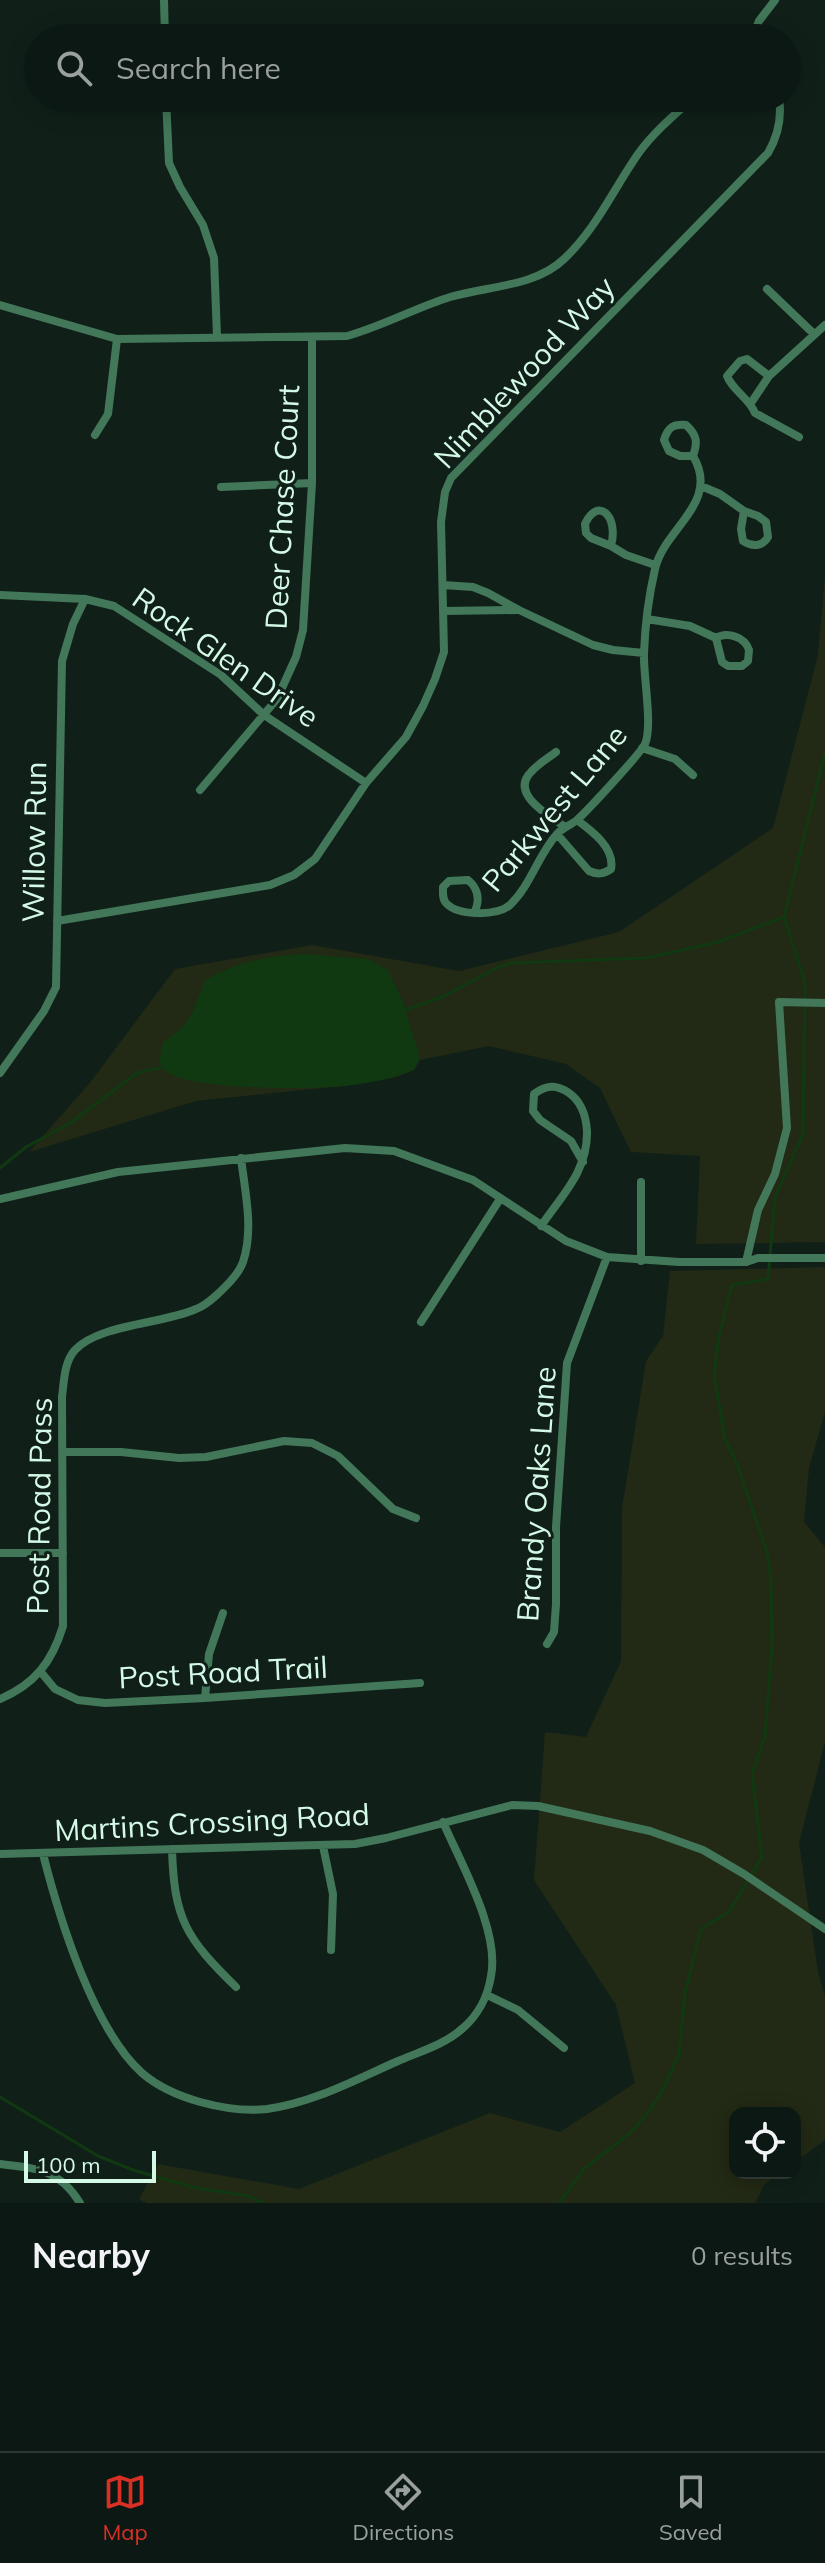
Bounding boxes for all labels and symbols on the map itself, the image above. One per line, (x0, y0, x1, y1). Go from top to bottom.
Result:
street label: Nimblewood Way (425, 268, 623, 476)
street label: Deer Chase Court (257, 384, 307, 630)
street label: Rock Glen Drive (125, 579, 327, 735)
street label: Parkwest Lane (473, 717, 635, 899)
street label: Willow Run (14, 761, 54, 923)
street label: Brandy Oaks Lane (508, 1365, 564, 1623)
street label: Post Road Pass (18, 1397, 60, 1615)
street label: Post Road Trail (118, 1648, 328, 1696)
street label: Martins Crossing Road (53, 1795, 371, 1849)
scale bar (24, 2147, 156, 2183)

